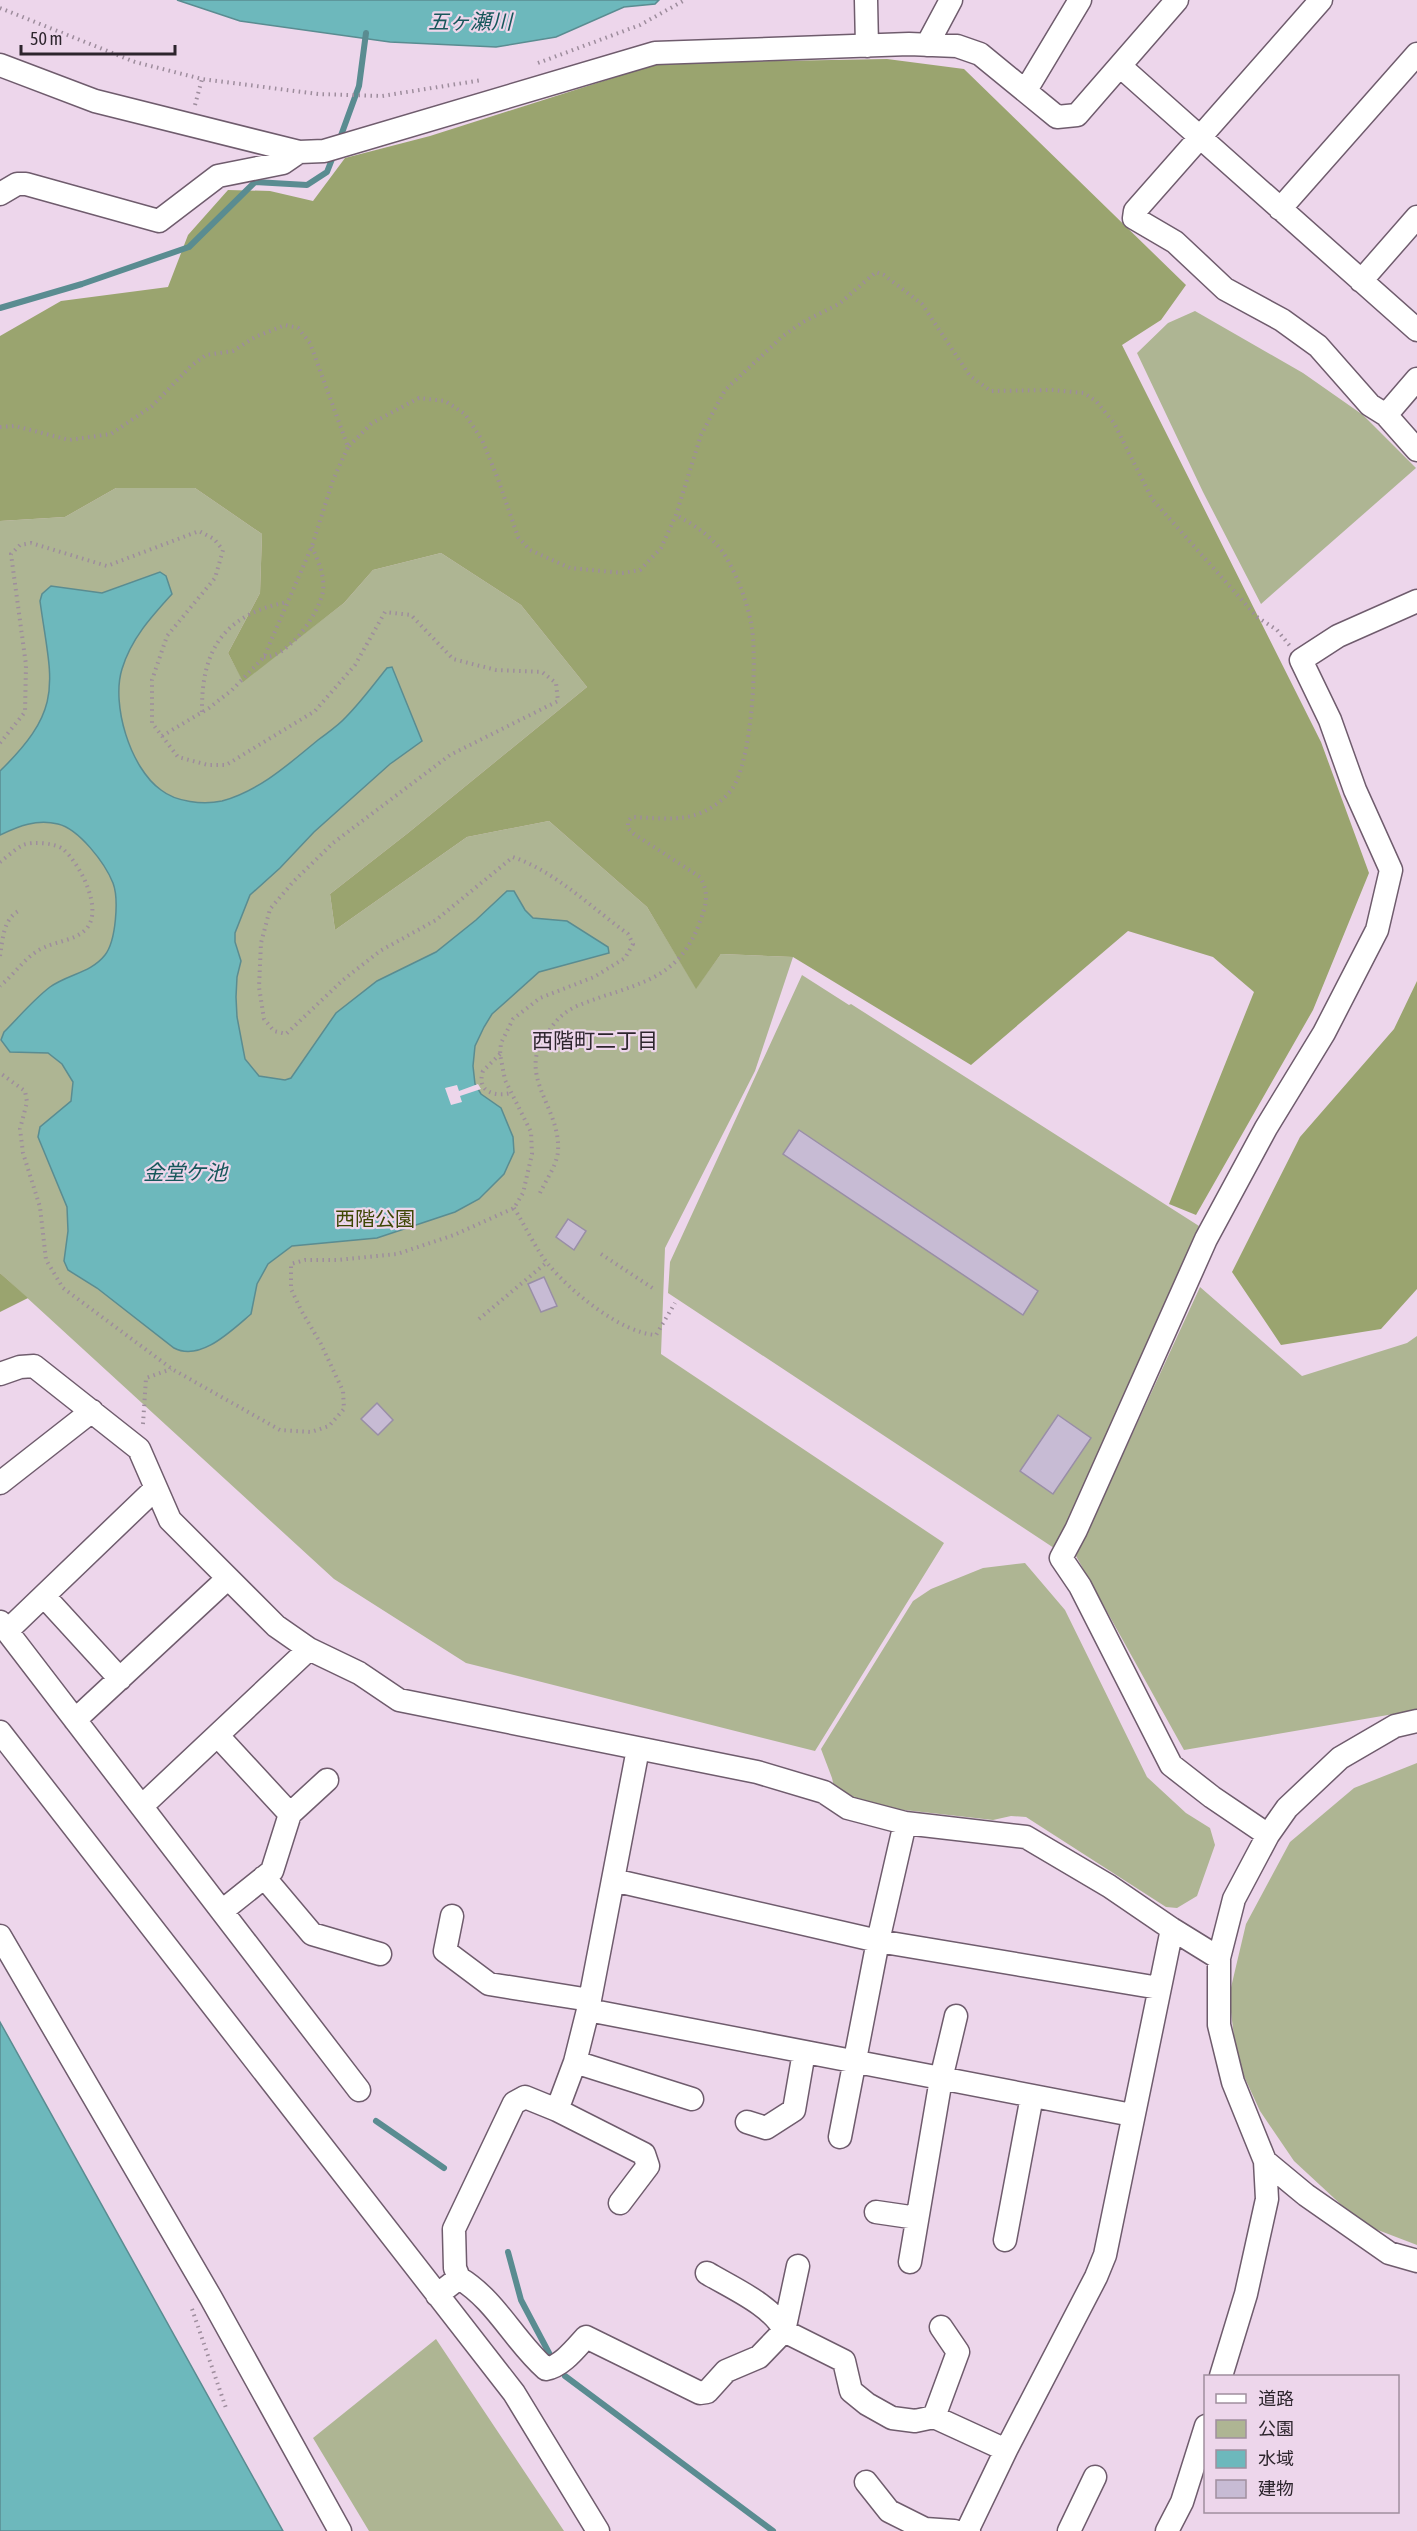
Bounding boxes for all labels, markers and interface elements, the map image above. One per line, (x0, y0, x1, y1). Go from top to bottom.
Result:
water label: 五ヶ瀬川 (428, 9, 514, 33)
scale bar (21, 18, 176, 56)
text: 50 m (30, 28, 62, 49)
district label: 西階町二丁目 (532, 1028, 658, 1052)
water label: 金堂ケ池 (143, 1160, 229, 1184)
park label: 西階公園 (335, 1207, 415, 1230)
legend (1204, 2375, 1399, 2513)
text: 道路 (1258, 2388, 1294, 2409)
text: 公園 (1258, 2418, 1294, 2439)
text: 水域 (1258, 2448, 1294, 2469)
text: 建物 (1258, 2478, 1294, 2499)

